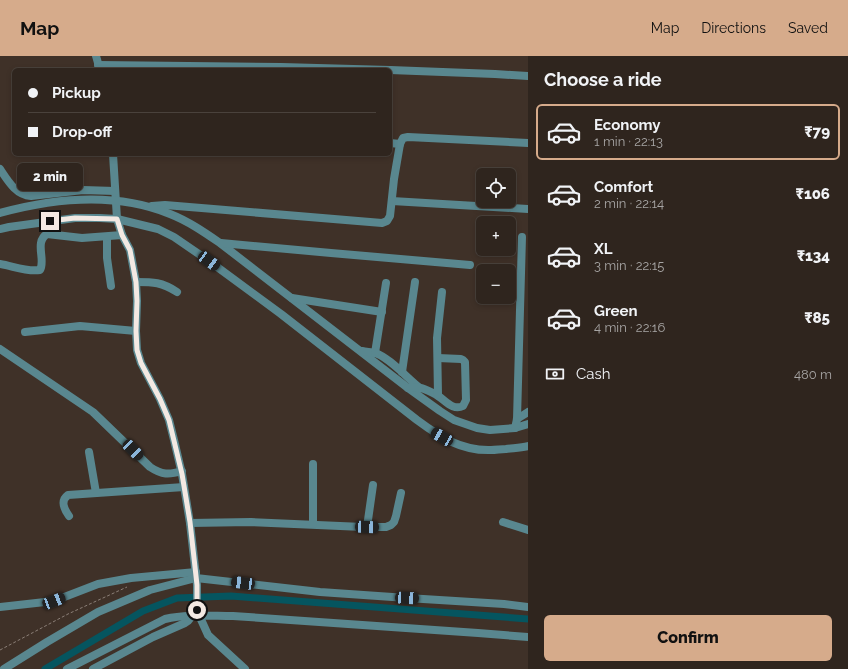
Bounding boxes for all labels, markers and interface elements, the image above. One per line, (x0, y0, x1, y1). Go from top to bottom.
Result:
text: Map (20, 17, 59, 39)
text: Map (651, 20, 679, 36)
text: Directions (701, 20, 766, 36)
text: Saved (788, 20, 828, 36)
text: Choose a ride (544, 69, 662, 90)
text: Pickup (52, 84, 101, 102)
icon: car (546, 114, 582, 150)
text: Economy (594, 116, 661, 134)
text: Drop-off (52, 123, 112, 141)
text: ₹79 (804, 123, 830, 141)
text: 1 min · 22:13 (594, 134, 663, 149)
callout: 2 min (17, 163, 83, 191)
map controls (476, 168, 516, 304)
button: locate (476, 168, 516, 208)
text: 2 min (33, 169, 67, 184)
icon: car (546, 176, 582, 212)
text: Comfort (594, 178, 653, 196)
text: ₹106 (796, 185, 830, 203)
text: 2 min · 22:14 (594, 196, 664, 211)
route end (41, 212, 59, 230)
button: + (476, 216, 516, 256)
icon: car (546, 238, 582, 274)
text: XL (594, 240, 612, 258)
text: ₹134 (797, 247, 830, 265)
car (196, 249, 222, 273)
text: 3 min · 22:15 (594, 258, 664, 273)
button: − (476, 264, 516, 304)
icon: car (546, 300, 582, 336)
text: Green (594, 302, 638, 320)
text: ₹85 (804, 309, 830, 327)
text: 4 min · 22:16 (594, 320, 665, 335)
icon: cash (544, 363, 566, 385)
text: Cash (576, 365, 610, 383)
text: 480 m (794, 367, 832, 382)
car (429, 426, 455, 448)
car (120, 437, 146, 463)
car (355, 521, 379, 533)
car (230, 576, 256, 590)
car (41, 591, 67, 611)
car (395, 591, 419, 605)
route start (188, 601, 206, 619)
button: Confirm (544, 615, 832, 661)

